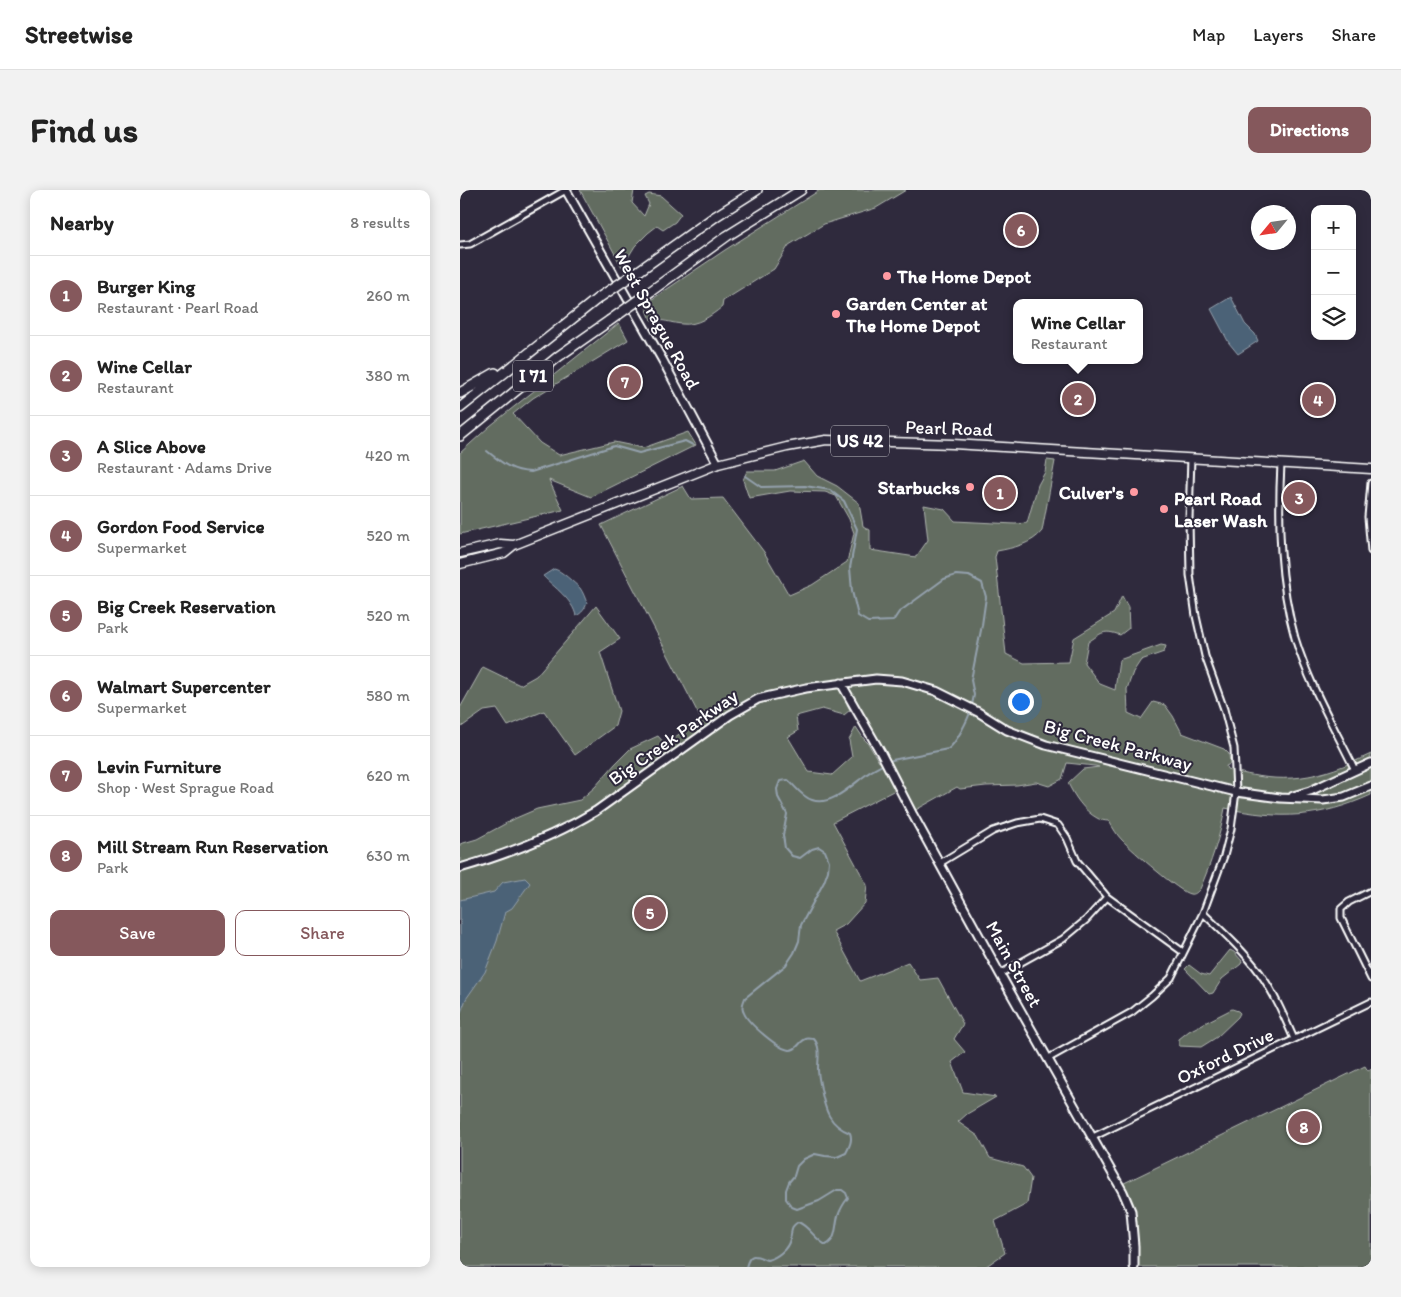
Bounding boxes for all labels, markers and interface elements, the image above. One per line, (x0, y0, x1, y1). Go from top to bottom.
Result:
text: Streetwise (25, 20, 133, 49)
text: Map (1192, 24, 1225, 46)
text: Layers (1253, 24, 1303, 46)
text: Share (1331, 24, 1376, 46)
button: Directions (1248, 107, 1371, 153)
text: Find us (30, 109, 138, 151)
north arrow (1251, 205, 1296, 250)
map controls (1311, 205, 1356, 340)
button: + (1311, 205, 1356, 250)
text: Nearby (50, 210, 114, 235)
pin: 6 (1005, 211, 1037, 249)
text: 8 results (350, 213, 410, 232)
street label: West Sprague Road (609, 245, 705, 394)
button: − (1311, 250, 1356, 295)
place label: The Home Depot (896, 265, 1031, 288)
marker: The Home Depot (881, 270, 893, 282)
text: Burger King (97, 275, 195, 298)
text: 1 (62, 286, 70, 305)
text: 260 m (366, 286, 410, 305)
place label: Garden Center at The Home Depot (845, 292, 987, 337)
button: layers (1311, 295, 1356, 340)
text: Restaurant · Pearl Road (97, 298, 259, 317)
popup (1013, 299, 1143, 364)
marker: Garden Center at The Home Depot (830, 308, 842, 320)
text: Wine Cellar (1031, 311, 1125, 334)
text: Restaurant (1031, 334, 1107, 353)
text: Wine Cellar (97, 355, 192, 378)
road number: I 71 (513, 360, 553, 392)
pin: 7 (609, 363, 641, 401)
text: 2 (62, 366, 70, 385)
text: 380 m (366, 366, 410, 385)
text: Restaurant (97, 378, 174, 397)
pin: 2 (1062, 380, 1094, 418)
pin: 4 (1302, 381, 1334, 419)
street label: Pearl Road (905, 415, 994, 441)
road number: US 42 (831, 426, 889, 456)
text: A Slice Above (97, 435, 206, 458)
text: 3 (62, 446, 70, 465)
text: 420 m (365, 446, 410, 465)
text: Restaurant · Adams Drive (97, 458, 272, 477)
pin: 1 (984, 474, 1016, 512)
place label: Starbucks (878, 476, 960, 499)
pin: 3 (1283, 479, 1315, 517)
marker: Starbucks (964, 481, 976, 493)
place label: Culver's (1059, 481, 1125, 504)
marker: Culver's (1128, 486, 1140, 498)
place label: Pearl Road Laser Wash (1174, 487, 1268, 532)
marker: Pearl Road Laser Wash (1158, 503, 1170, 515)
text: Gordon Food Service (97, 515, 265, 538)
text: 4 (61, 526, 71, 545)
text: 520 m (366, 526, 410, 545)
text: Supermarket (97, 538, 187, 557)
text: Big Creek Reservation (97, 595, 276, 618)
text: 5 (62, 606, 70, 625)
text: 520 m (366, 606, 410, 625)
text: Park (97, 618, 128, 637)
text: Walmart Supercenter (97, 675, 271, 698)
street label: Big Creek Parkway (604, 684, 742, 790)
text: 6 (62, 686, 70, 705)
text: 580 m (366, 686, 410, 705)
your location (1008, 689, 1034, 715)
text: Supermarket (97, 698, 187, 717)
street label: Big Creek Parkway (1041, 714, 1195, 776)
text: Levin Furniture (97, 755, 221, 778)
text: 7 (62, 766, 70, 785)
text: 620 m (366, 766, 410, 785)
text: Shop · West Sprague Road (97, 778, 274, 797)
text: Mill Stream Run Reservation (97, 835, 328, 858)
text: 8 (62, 846, 70, 865)
text: 630 m (366, 846, 410, 865)
text: Park (97, 858, 128, 877)
pin: 5 (634, 894, 666, 932)
button: Save (50, 910, 225, 956)
button: Share (235, 910, 410, 956)
street label: Main Street (981, 917, 1047, 1011)
street label: Oxford Drive (1173, 1023, 1277, 1089)
pin: 8 (1288, 1108, 1320, 1146)

